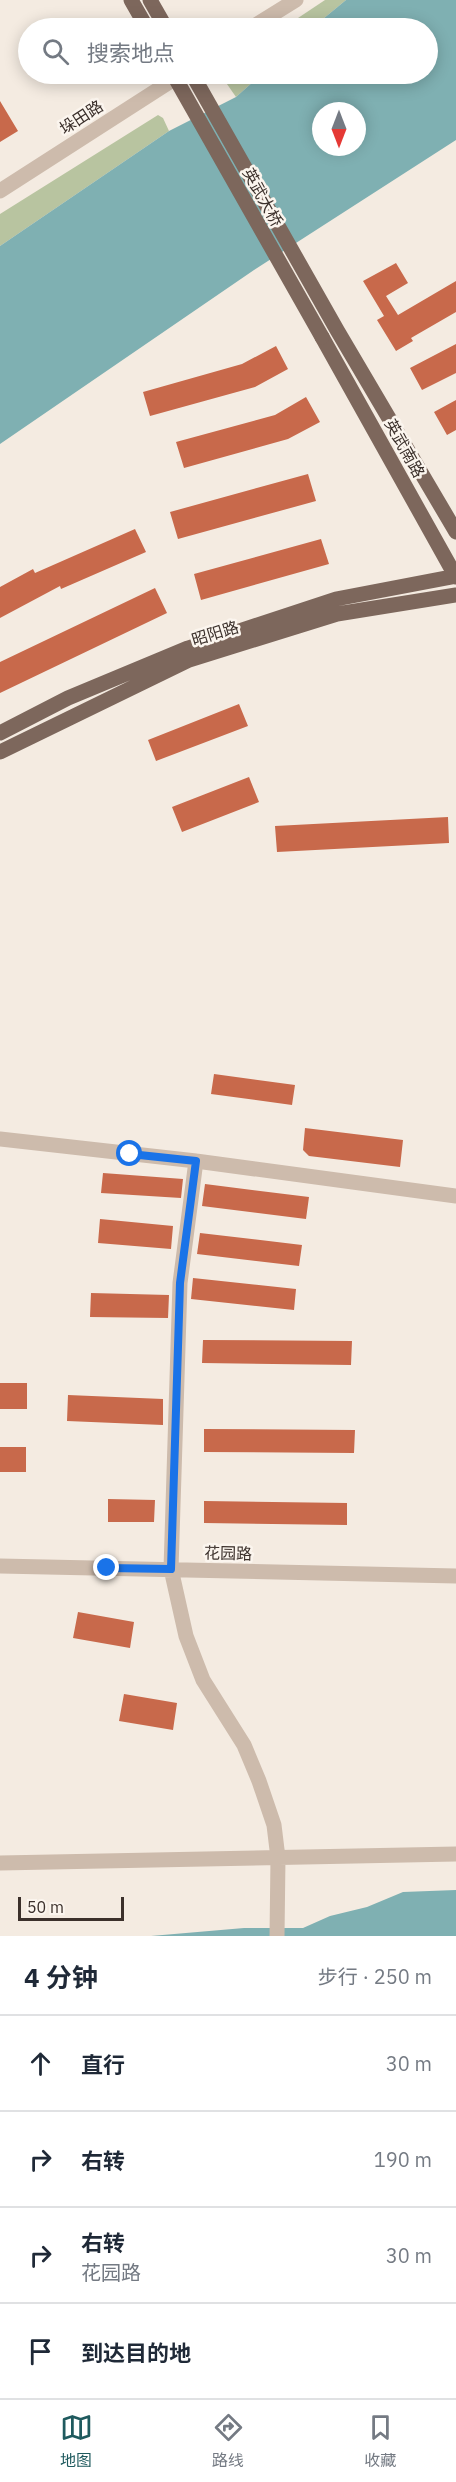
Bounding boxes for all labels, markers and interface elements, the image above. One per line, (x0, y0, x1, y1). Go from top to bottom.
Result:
search box (18, 18, 438, 84)
icon: search (39, 35, 72, 68)
text: 搜索地点 (87, 38, 175, 67)
street label: 垛田路 (55, 96, 107, 138)
north arrow (312, 102, 366, 156)
street label: 英武大桥 (239, 164, 287, 230)
street label: 英武南路 (381, 415, 429, 481)
street label: 昭阳路 (189, 616, 241, 650)
route start (116, 1140, 142, 1166)
street label: 花园路 (204, 1543, 252, 1563)
route end (93, 1554, 119, 1580)
scale bar (18, 1894, 124, 1922)
text: 50 m (27, 1897, 64, 1917)
text: 4 分钟 (24, 1960, 98, 1994)
text: 步行 · 250 m (318, 1963, 432, 1990)
icon: ahead (24, 2047, 57, 2080)
text: 直行 (81, 2050, 125, 2079)
text: 30 m (386, 2050, 432, 2077)
icon: right (24, 2143, 57, 2176)
text: 右转 (81, 2146, 125, 2175)
text: 190 m (374, 2146, 432, 2173)
text: 右转 (81, 2228, 125, 2257)
icon: right (24, 2239, 57, 2272)
text: 30 m (386, 2242, 432, 2269)
text: 花园路 (81, 2259, 141, 2286)
icon: arrive (24, 2335, 57, 2368)
text: 到达目的地 (81, 2338, 191, 2367)
tab: 地图 (60, 2411, 93, 2471)
tab: 路线 (212, 2411, 245, 2471)
tab: 收藏 (364, 2411, 397, 2471)

